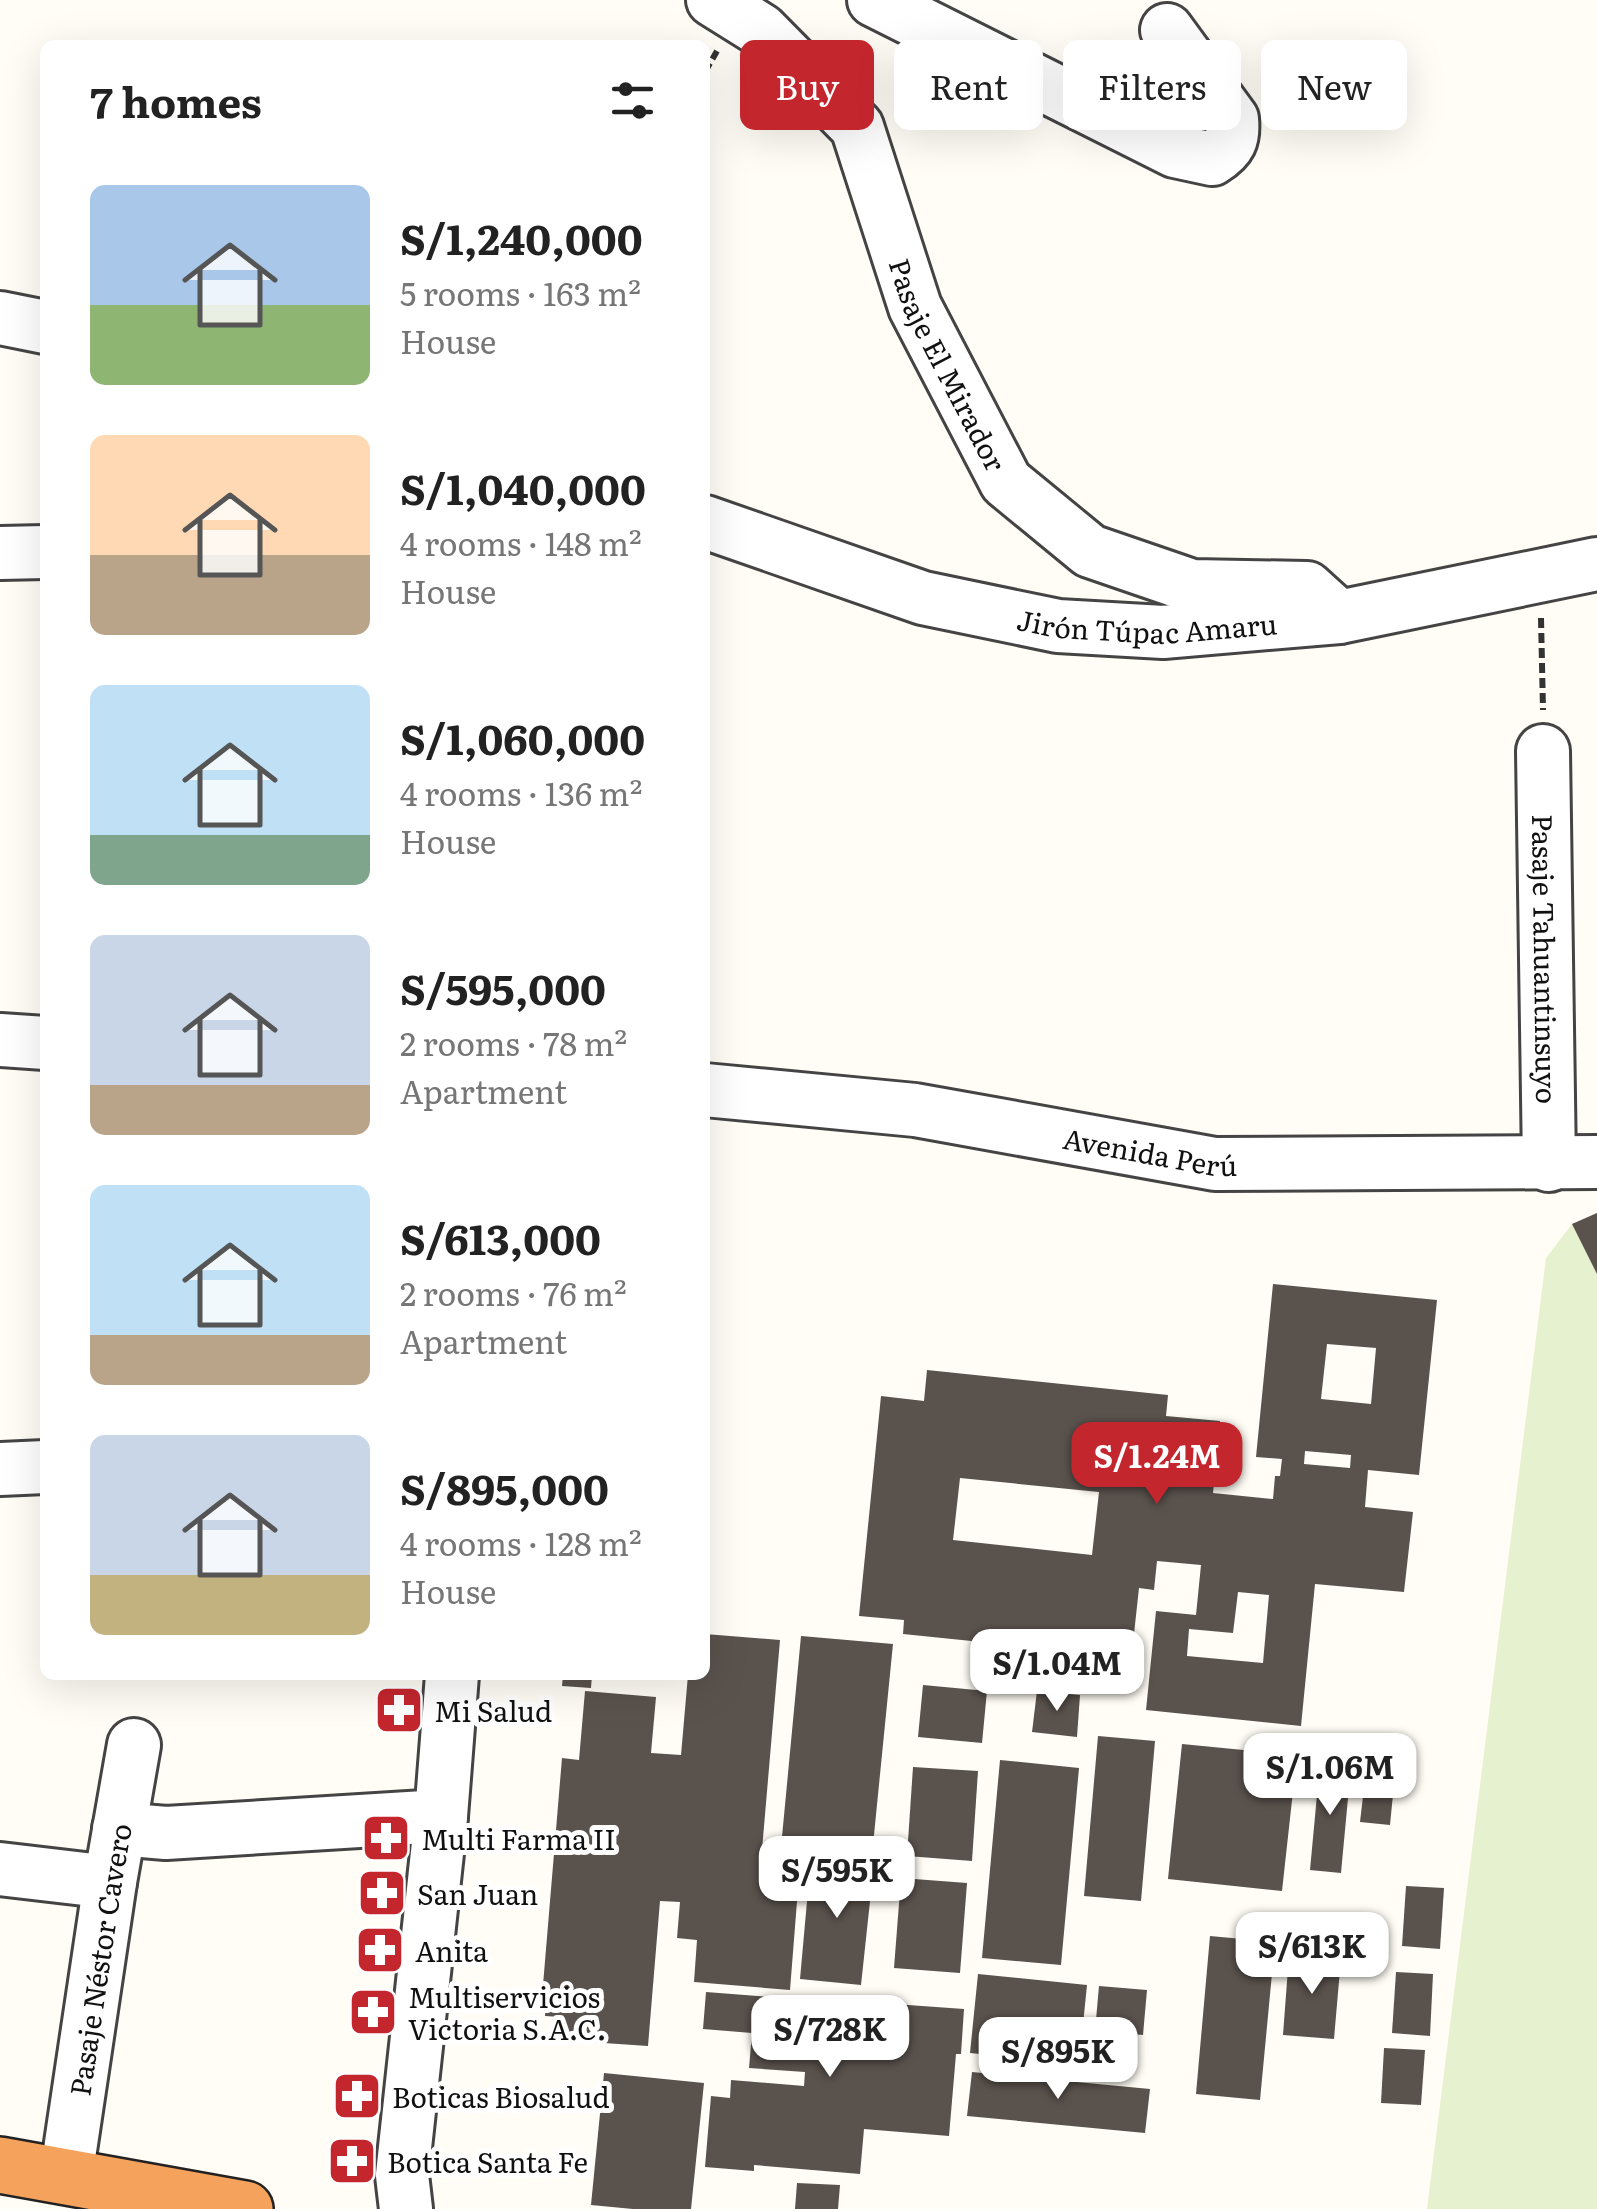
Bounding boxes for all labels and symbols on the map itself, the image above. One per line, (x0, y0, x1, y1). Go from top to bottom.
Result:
street label: Pasaje El Mirador (880, 253, 1018, 479)
street label: Jirón Túpac Amaru (1013, 597, 1279, 653)
street label: Pasaje Tahuantinsuyo (1523, 814, 1569, 1104)
street label: Avenida Perú (1060, 1116, 1237, 1186)
pin: S/1.24M (1065, 1422, 1249, 1507)
pin: S/1.04M (965, 1629, 1149, 1714)
pharmacy icon: Mi Salud (373, 1684, 425, 1736)
place label: Mi Salud (434, 1689, 552, 1731)
pin: S/1.06M (1238, 1733, 1422, 1818)
pharmacy icon: Multi Farma II (360, 1812, 412, 1864)
place label: Multi Farma II (421, 1817, 616, 1859)
street label: Pasaje Néstor Cavero (57, 1820, 141, 2099)
pin: S/595K (756, 1836, 918, 1921)
pharmacy icon: San Juan (356, 1867, 408, 1919)
place label: San Juan (417, 1872, 538, 1914)
pin: S/613K (1231, 1912, 1393, 1997)
pharmacy icon: Anita (354, 1924, 406, 1976)
place label: Anita (415, 1929, 488, 1971)
place label: Multiservicios Victoria S.A.C. (408, 1975, 606, 2049)
pharmacy icon: Multiservicios Victoria S.A.C. (347, 1986, 399, 2038)
pin: S/728K (749, 1995, 911, 2080)
pin: S/895K (977, 2017, 1139, 2102)
pharmacy icon: Boticas Biosalud (331, 2070, 383, 2122)
place label: Boticas Biosalud (392, 2075, 610, 2117)
pharmacy icon: Botica Santa Fe (326, 2135, 378, 2187)
place label: Botica Santa Fe (387, 2140, 588, 2182)

